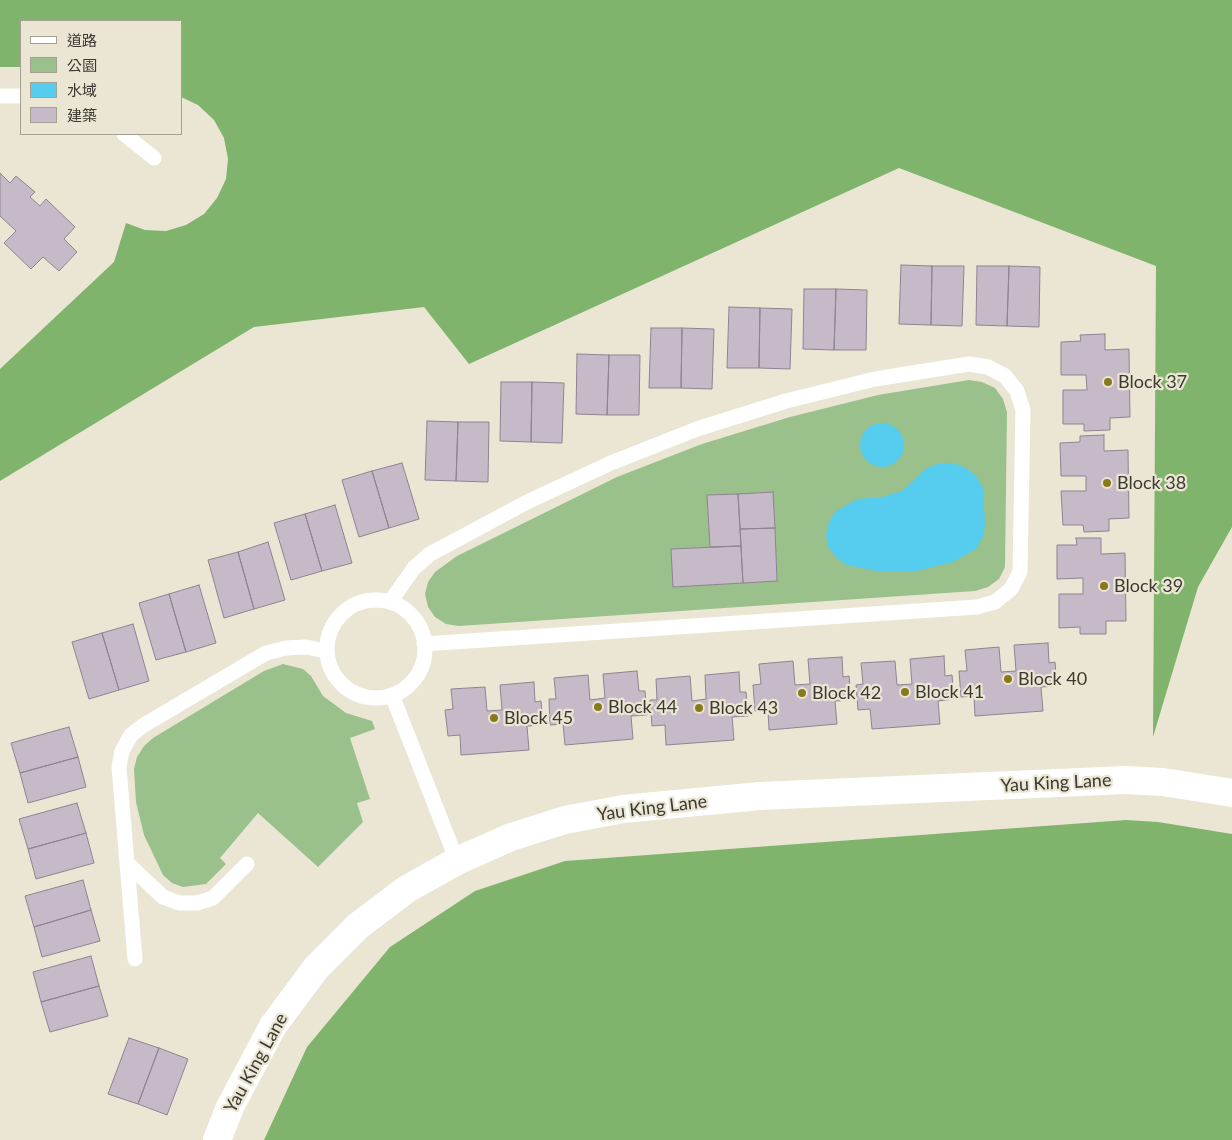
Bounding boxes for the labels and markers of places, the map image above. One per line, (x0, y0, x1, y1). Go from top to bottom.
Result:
place label: Block 37 (1118, 371, 1187, 393)
marker: Block 37 (1102, 376, 1114, 388)
place label: Block 38 (1117, 472, 1186, 494)
marker: Block 38 (1101, 477, 1113, 489)
place label: Block 39 (1114, 575, 1183, 597)
marker: Block 39 (1098, 580, 1110, 592)
place label: Block 40 (1018, 668, 1087, 690)
marker: Block 40 (1002, 673, 1014, 685)
place label: Block 41 (915, 681, 984, 703)
place label: Block 42 (812, 682, 881, 704)
marker: Block 41 (899, 686, 911, 698)
marker: Block 42 (796, 687, 808, 699)
place label: Block 44 (608, 696, 677, 718)
place label: Block 43 (709, 697, 778, 719)
marker: Block 44 (592, 701, 604, 713)
marker: Block 43 (693, 702, 705, 714)
place label: Block 45 (504, 707, 573, 729)
marker: Block 45 (488, 712, 500, 724)

